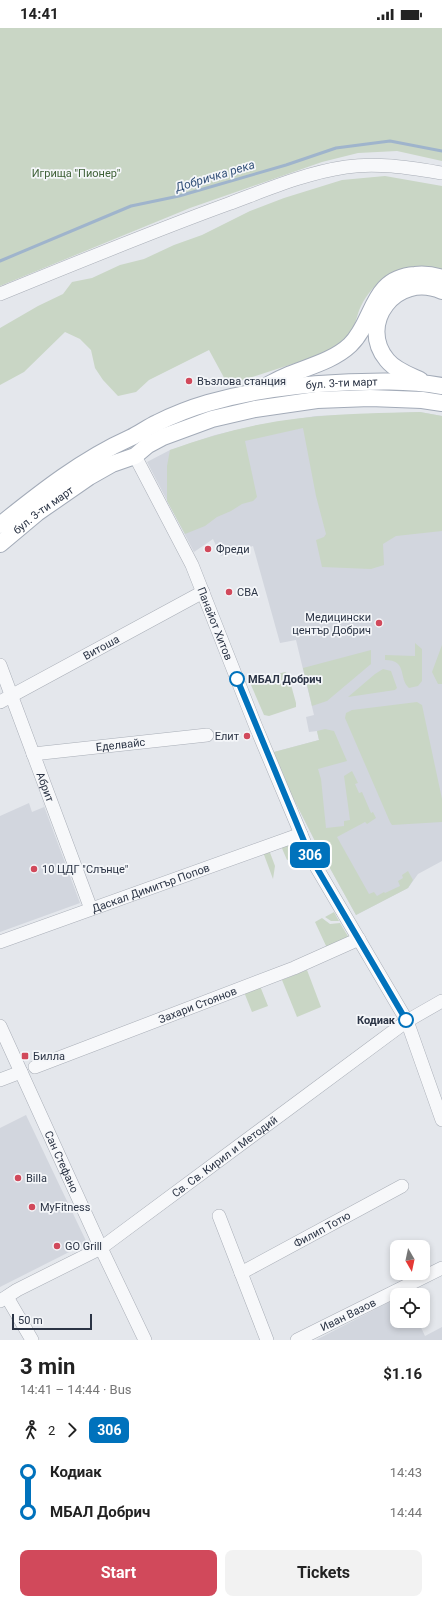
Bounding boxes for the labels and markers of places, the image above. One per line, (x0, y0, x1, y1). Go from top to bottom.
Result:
place label: Възлова станция (197, 375, 286, 388)
marker: Възлова станция (184, 376, 194, 386)
place label: Фреди (216, 543, 250, 556)
marker: Фреди (203, 544, 213, 554)
place label: CBA (237, 586, 259, 599)
marker: CBA (224, 587, 234, 597)
place label: Медицински център Добрич (292, 611, 371, 637)
marker: Медицински център Добрич (374, 618, 384, 628)
marker: МБАЛ Добрич (229, 671, 245, 687)
place label: МБАЛ Добрич (248, 673, 322, 686)
place label: Елит (215, 730, 240, 743)
marker: Елит (242, 731, 252, 741)
place label: 10 ЦДГ "Слънце" (42, 863, 128, 876)
marker: 10 ЦДГ "Слънце" (29, 864, 39, 874)
marker: Кодиак (398, 1012, 414, 1028)
place label: Кодиак (357, 1014, 396, 1027)
place label: Билла (33, 1050, 65, 1063)
marker: Билла (20, 1051, 30, 1061)
place label: Billa (26, 1172, 47, 1185)
marker: Billa (13, 1173, 23, 1183)
place label: MyFitness (40, 1201, 91, 1214)
marker: MyFitness (27, 1202, 37, 1212)
place label: GO Grill (65, 1240, 102, 1253)
marker: GO Grill (52, 1241, 62, 1251)

